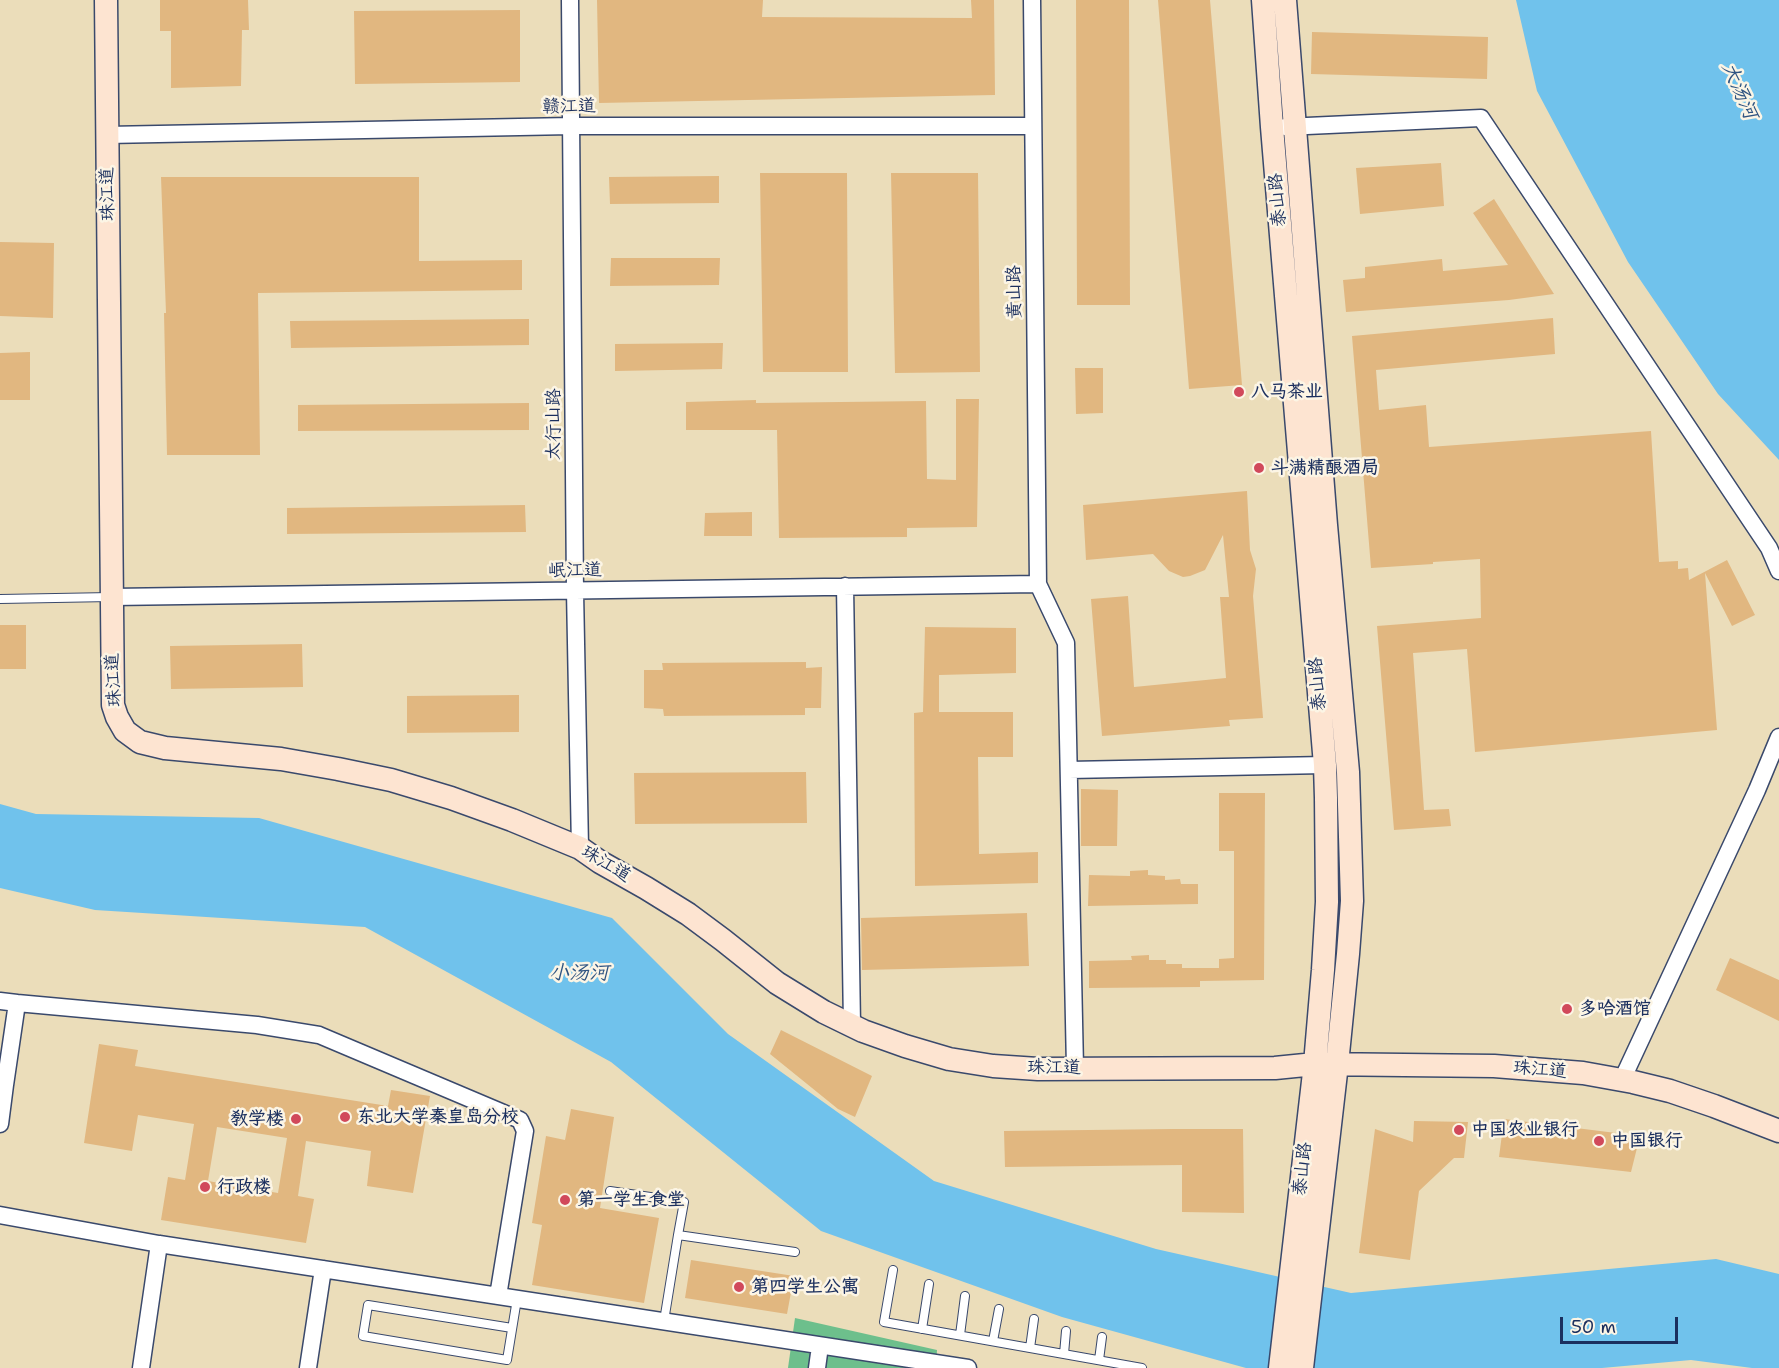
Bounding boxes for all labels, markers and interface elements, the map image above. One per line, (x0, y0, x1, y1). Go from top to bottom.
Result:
water label: 大汤河 (1716, 59, 1762, 123)
street label: 赣江道 (542, 96, 596, 118)
street label: 珠江道 (97, 167, 119, 221)
street label: 泰山路 (1265, 172, 1291, 228)
street label: 黄山路 (1004, 265, 1026, 319)
place label: 八马茶业 (1251, 381, 1323, 403)
marker: 八马茶业 (1232, 385, 1246, 399)
street label: 太行山路 (543, 388, 565, 460)
place label: 斗满精酿酒局 (1271, 457, 1379, 479)
marker: 斗满精酿酒局 (1252, 461, 1266, 475)
street label: 岷江道 (548, 560, 602, 582)
street label: 珠江道 (102, 652, 126, 708)
street label: 泰山路 (1305, 656, 1331, 712)
street label: 珠江道 (577, 841, 635, 887)
water label: 小汤河 (549, 962, 609, 986)
place label: 多哈酒馆 (1579, 998, 1651, 1020)
marker: 多哈酒馆 (1560, 1002, 1574, 1016)
street label: 珠江道 (1027, 1057, 1081, 1079)
street label: 珠江道 (1512, 1057, 1568, 1083)
place label: 东北大学秦皇岛分校 (357, 1106, 519, 1128)
place label: 教学楼 (230, 1108, 284, 1130)
marker: 东北大学秦皇岛分校 (338, 1110, 352, 1124)
marker: 教学楼 (289, 1112, 303, 1126)
place label: 中国农业银行 (1471, 1119, 1579, 1141)
marker: 中国农业银行 (1452, 1123, 1466, 1137)
place label: 中国银行 (1611, 1130, 1683, 1152)
marker: 中国银行 (1592, 1134, 1606, 1148)
street label: 泰山路 (1289, 1141, 1317, 1197)
place label: 行政楼 (217, 1176, 271, 1198)
marker: 行政楼 (198, 1180, 212, 1194)
place label: 第一学生食堂 (577, 1189, 685, 1211)
marker: 第一学生食堂 (558, 1193, 572, 1207)
place label: 第四学生公寓 (751, 1276, 859, 1298)
marker: 第四学生公寓 (732, 1280, 746, 1294)
scale bar (1563, 1305, 1682, 1343)
text: 50 m (1571, 1315, 1616, 1339)

